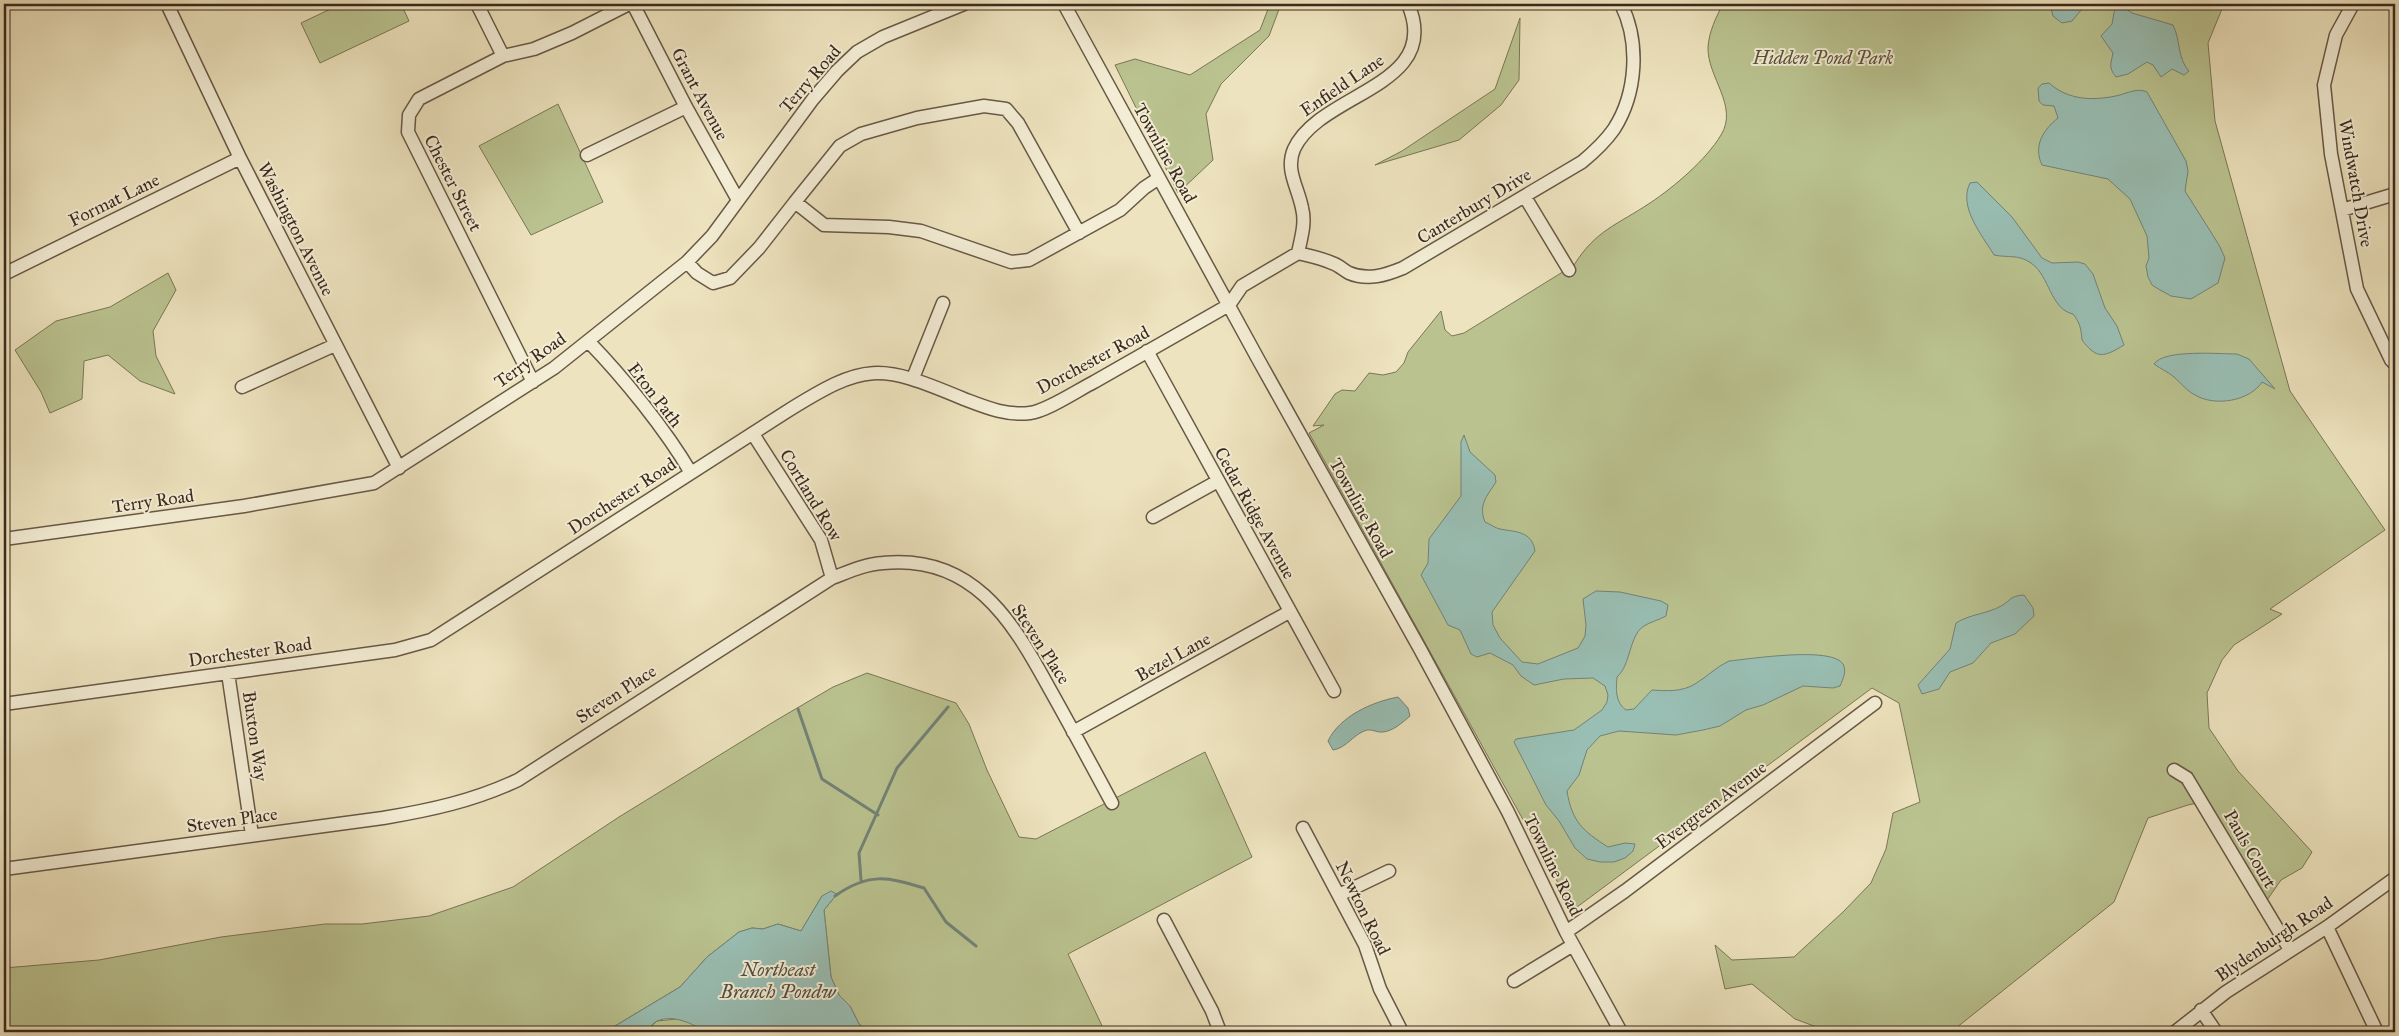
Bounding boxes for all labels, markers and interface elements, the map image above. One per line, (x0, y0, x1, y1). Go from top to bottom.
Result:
street label: Terry Road (775, 41, 845, 117)
street label: Grant Avenue (666, 44, 734, 144)
park label: Hidden Pond Park (1752, 47, 1893, 69)
street label: Enfield Lane (1296, 49, 1388, 121)
street label: Townline Road (1129, 99, 1201, 207)
street label: Windwatch Drive (2334, 117, 2378, 249)
street label: Chester Street (419, 131, 487, 236)
street label: Washington Avenue (252, 159, 339, 300)
street label: Canterbury Drive (1413, 163, 1535, 249)
street label: Format Lane (65, 169, 163, 231)
street label: Dorchester Road (1033, 321, 1153, 399)
street label: Terry Road (490, 327, 570, 393)
street label: Eton Path (623, 358, 687, 432)
street label: Cedar Ridge Avenue (1209, 443, 1300, 583)
street label: Cortland Row (775, 445, 847, 545)
street label: Dorchester Road (564, 453, 680, 539)
street label: Townline Road (1325, 454, 1397, 562)
street label: Terry Road (111, 484, 195, 518)
street label: Steven Place (1007, 600, 1075, 688)
street label: Bezel Lane (1132, 627, 1214, 687)
street label: Dorchester Road (187, 632, 313, 672)
street label: Steven Place (572, 660, 660, 728)
street label: Buxton Way (238, 690, 272, 783)
street label: Evergreen Avenue (1651, 756, 1771, 855)
street label: Steven Place (185, 803, 279, 837)
street label: Pauls Court (2219, 806, 2282, 893)
street label: Townline Road (1519, 810, 1587, 920)
street label: Newton Road (1331, 857, 1395, 959)
street label: Blydenburgh Road (2211, 892, 2337, 987)
water label: Northeast Branch Pondw (719, 958, 837, 1003)

